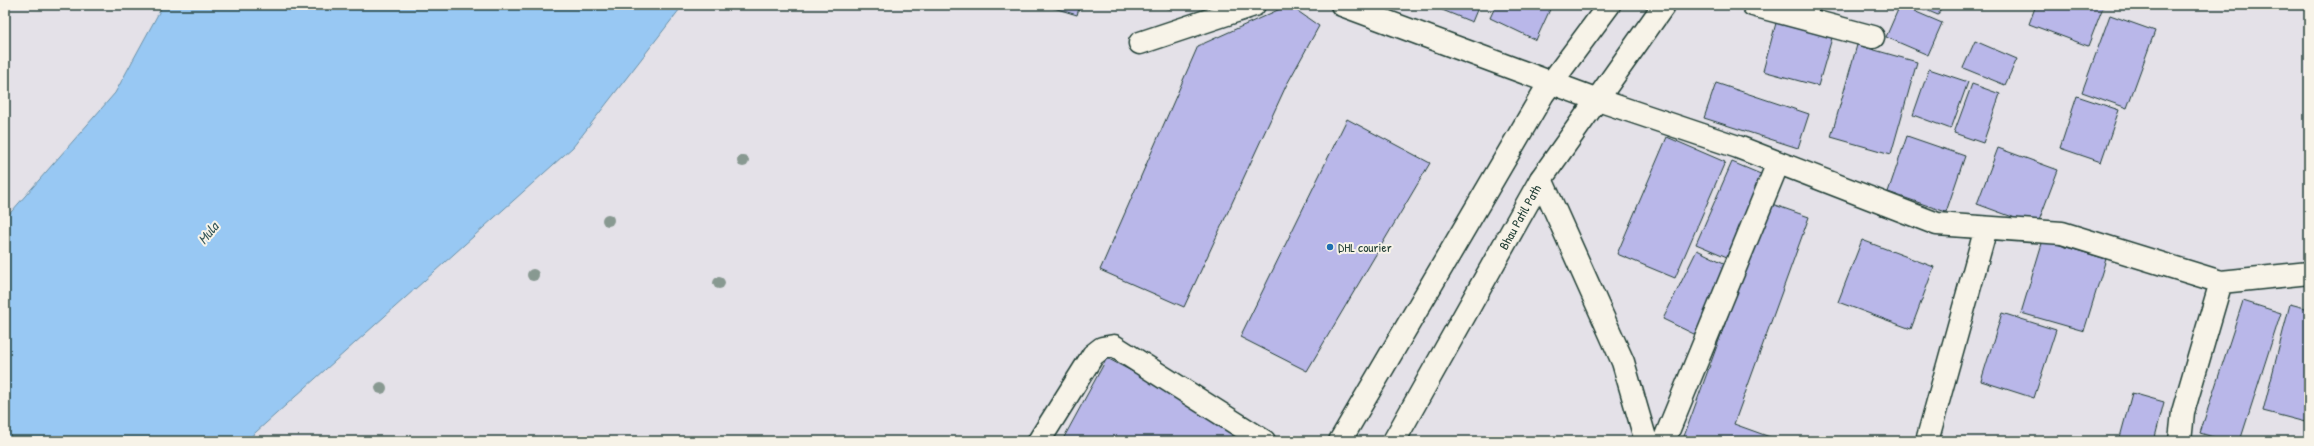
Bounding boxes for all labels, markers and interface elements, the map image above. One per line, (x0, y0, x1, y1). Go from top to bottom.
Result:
street label: Bhau Patil Path (1494, 181, 1545, 253)
water label: Mula (193, 217, 223, 248)
place label: DHL courier (1338, 238, 1392, 256)
marker: DHL courier (1325, 242, 1335, 252)

